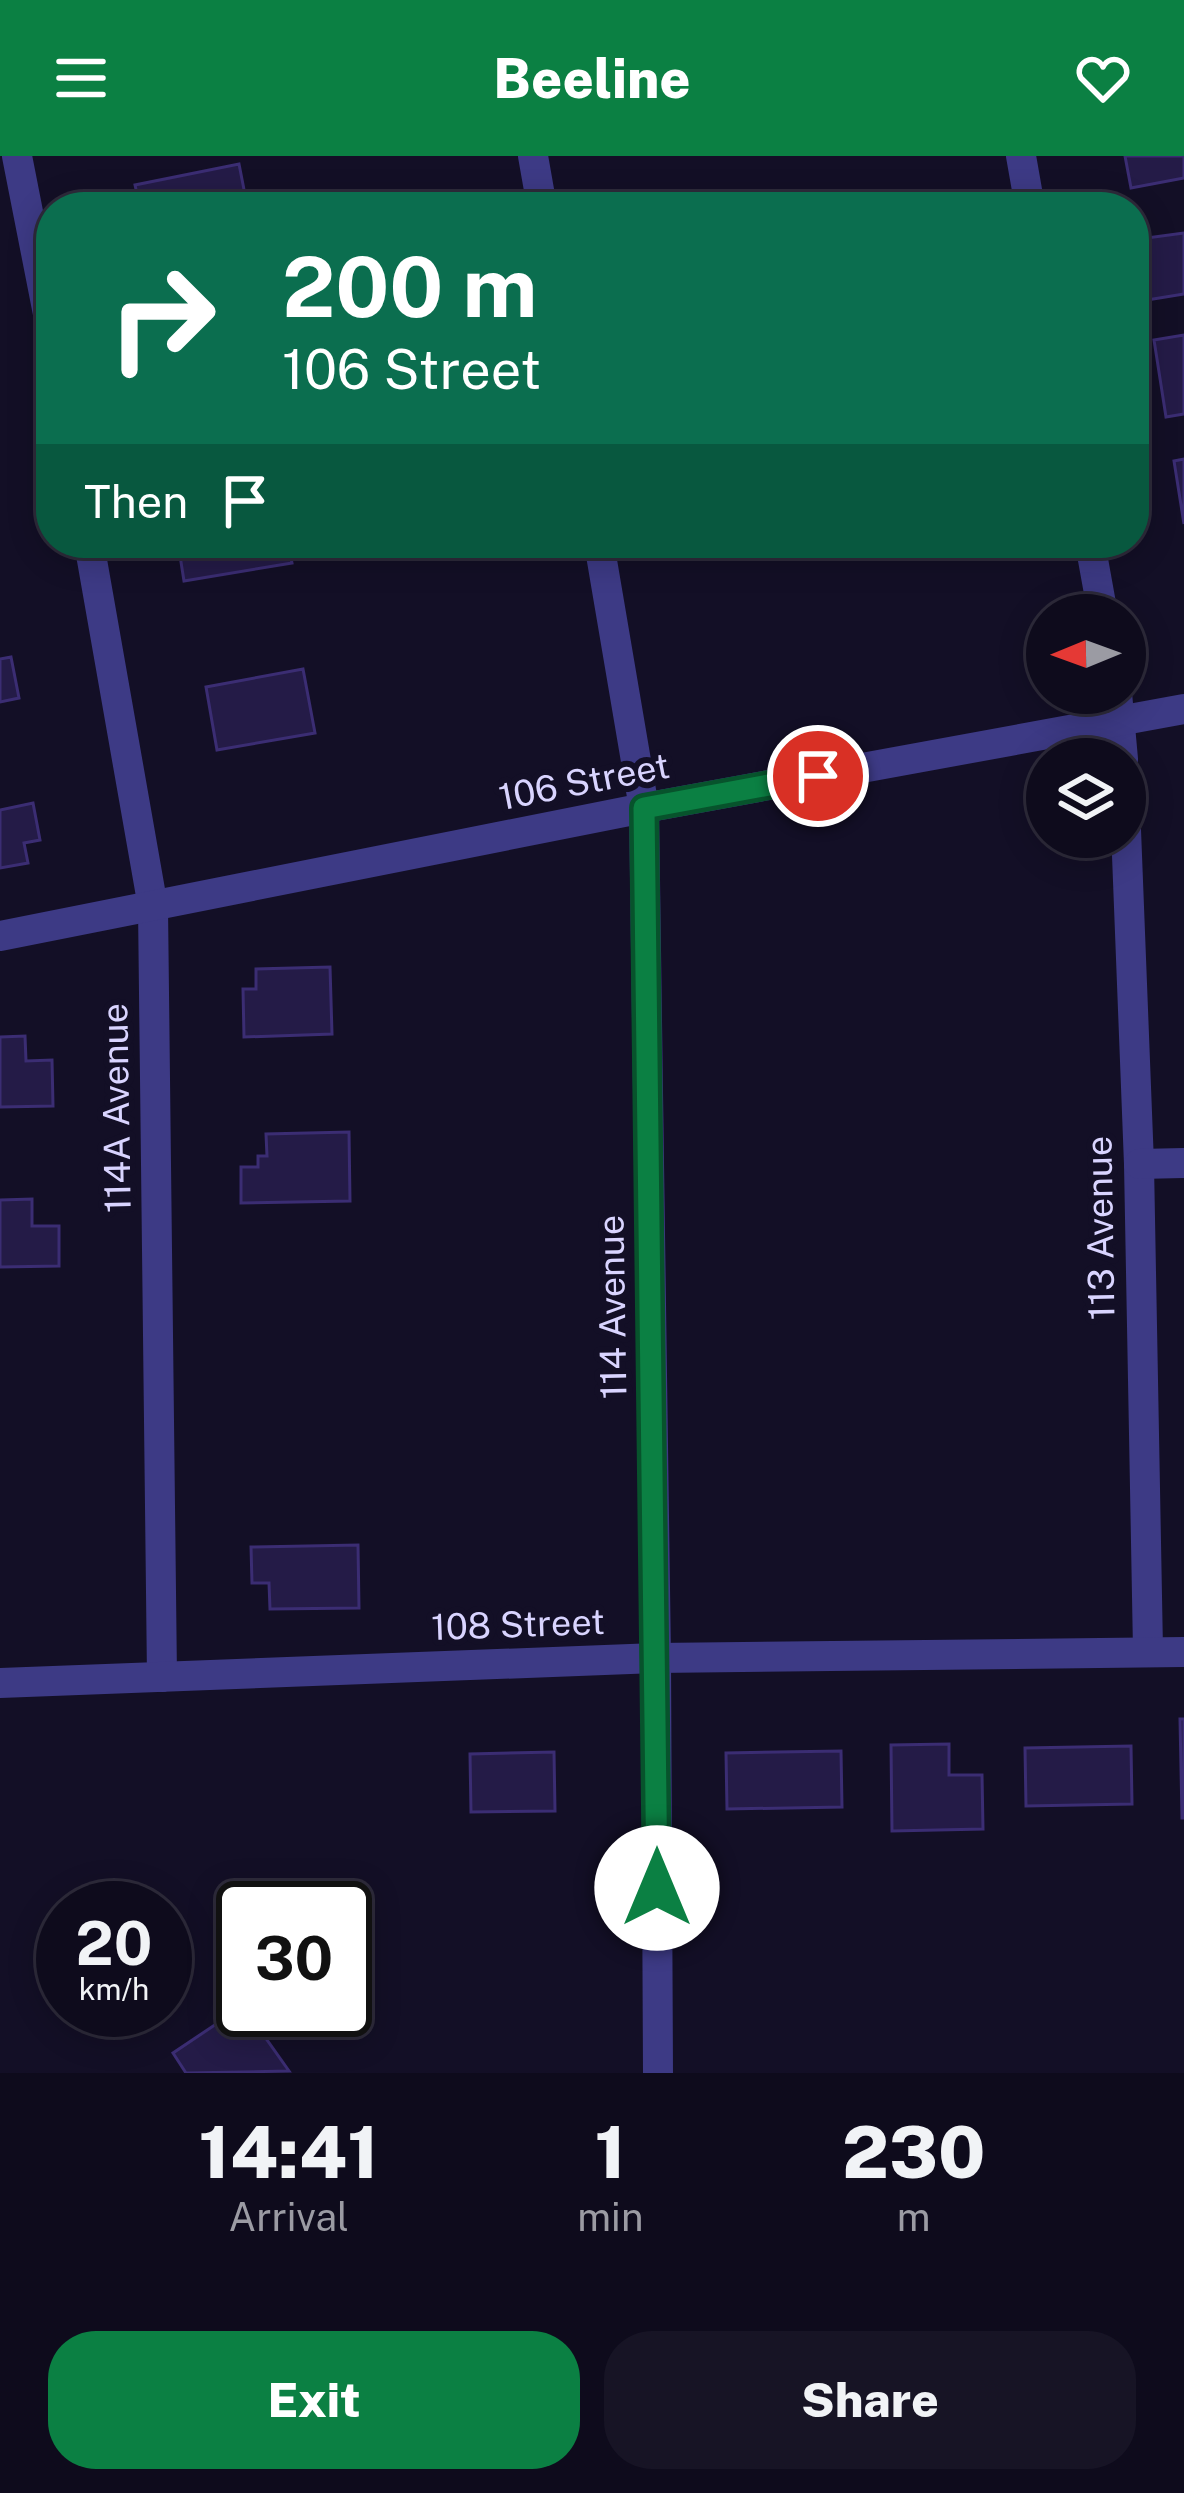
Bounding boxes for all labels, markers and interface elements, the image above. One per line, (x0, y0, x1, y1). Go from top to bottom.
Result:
icon: menu (48, 45, 114, 111)
icon: heart (1070, 45, 1136, 111)
text: Beeline (493, 47, 691, 110)
text: 200 m (282, 237, 538, 336)
icon: right (84, 240, 240, 396)
text: 106 Street (282, 338, 541, 401)
icon: arrive (212, 468, 278, 534)
text: Then (84, 475, 188, 528)
north arrow (1026, 594, 1146, 714)
map controls (1026, 594, 1146, 858)
pin (767, 725, 869, 827)
button: layers (1026, 738, 1146, 858)
icon: arrive (785, 743, 851, 809)
street label: 106 Street (495, 744, 673, 818)
street label: 114A Avenue (93, 1003, 139, 1213)
street label: 113 Avenue (1077, 1135, 1123, 1321)
street label: 114 Avenue (589, 1214, 635, 1400)
street label: 108 Street (430, 1600, 606, 1648)
position arrow (594, 1825, 720, 1951)
speed limit sign: 30 (216, 1881, 372, 2037)
text: 20 (76, 1908, 152, 1979)
text: km/h (79, 1971, 149, 2007)
text: 14:41 (199, 2110, 379, 2194)
text: 1 (595, 2110, 626, 2194)
text: 230 (842, 2110, 985, 2194)
text: Arrival (228, 2194, 349, 2240)
text: min (577, 2194, 643, 2240)
text: m (897, 2194, 931, 2240)
button: Exit (48, 2331, 580, 2469)
button: Share (604, 2331, 1136, 2469)

